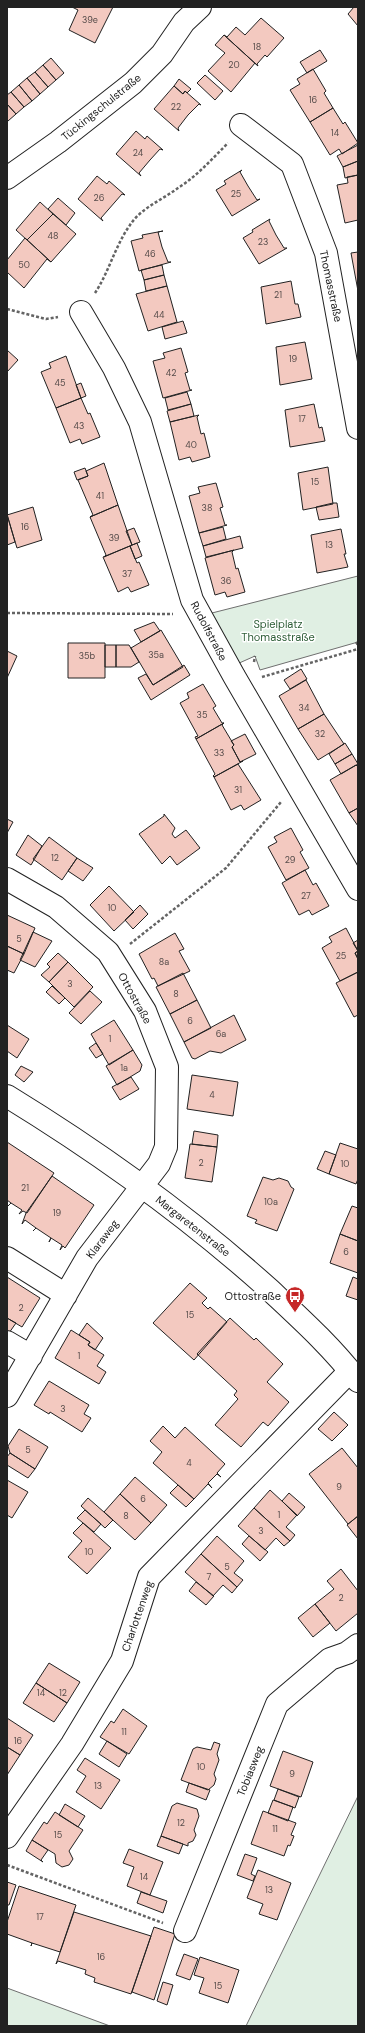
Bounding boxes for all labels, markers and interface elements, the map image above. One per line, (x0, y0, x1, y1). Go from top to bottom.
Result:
house number: 39e (82, 14, 98, 26)
house number: 18 (253, 41, 261, 53)
house number: 20 (228, 59, 240, 71)
street label: Tückingschulstraße (58, 70, 144, 144)
house number: 16 (309, 94, 318, 106)
house number: 22 (171, 101, 181, 113)
house number: 14 (331, 127, 340, 139)
house number: 24 (133, 147, 144, 159)
house number: 25 (231, 188, 241, 200)
house number: 26 (94, 192, 105, 204)
house number: 48 (48, 230, 58, 242)
house number: 23 (258, 236, 268, 248)
house number: 46 (144, 248, 156, 260)
street label: Thomasstraße (317, 249, 345, 323)
house number: 50 (18, 259, 30, 271)
house number: 21 (274, 289, 282, 301)
house number: 44 (154, 309, 165, 321)
house number: 19 (289, 353, 298, 365)
house number: 42 (166, 367, 176, 379)
house number: 45 (55, 377, 65, 389)
house number: 17 (298, 413, 306, 425)
house number: 43 (74, 420, 84, 432)
house number: 40 (185, 439, 197, 451)
house number: 15 (311, 476, 319, 488)
house number: 41 (96, 490, 104, 502)
house number: 38 (202, 502, 212, 514)
house number: 16 (21, 521, 30, 533)
house number: 39 (109, 532, 120, 544)
house number: 13 (325, 539, 333, 551)
house number: 37 (122, 568, 132, 580)
house number: 36 (221, 575, 232, 587)
street label: Rudolfstraße (187, 599, 231, 663)
park label: Spielplatz Thomasstraße (241, 617, 315, 644)
house number: 35a (148, 649, 164, 661)
house number: 35b (79, 650, 96, 662)
house number: 34 (299, 702, 310, 714)
house number: 35 (197, 709, 207, 721)
house number: 32 (315, 728, 325, 740)
house number: 33 (214, 747, 224, 759)
house number: 31 (234, 784, 242, 796)
house number: 12 (51, 852, 59, 864)
house number: 29 (285, 854, 296, 866)
house number: 27 (301, 890, 311, 902)
house number: 10 (108, 902, 116, 914)
house number: 5 (16, 933, 22, 945)
house number: 25 (336, 950, 346, 962)
house number: 8a (159, 956, 169, 968)
street label: Ottostraße (115, 970, 155, 1026)
house number: 3 (67, 978, 73, 990)
house number: 8 (173, 988, 179, 1000)
house number: 6 (187, 1015, 193, 1027)
house number: 6a (216, 1028, 226, 1040)
house number: 1 (109, 1033, 112, 1045)
house number: 1a (120, 1062, 128, 1074)
house number: 4 (209, 1089, 215, 1101)
house number: 2 (198, 1157, 204, 1169)
house number: 10 (341, 1158, 349, 1170)
house number: 21 (21, 1182, 29, 1194)
street label: Margaretenstraße (153, 1192, 233, 1260)
house number: 10a (264, 1196, 278, 1208)
house number: 19 (53, 1207, 62, 1219)
street label: Klaraweg (83, 1217, 121, 1261)
house number: 6 (343, 1246, 349, 1258)
bus stop icon: Ottostraße (284, 1285, 306, 1313)
place label: Ottostraße (224, 1289, 281, 1303)
house number: 2 (18, 1302, 24, 1314)
house number: 15 (186, 1309, 194, 1321)
house number: 1 (78, 1350, 81, 1362)
house number: 3 (60, 1403, 66, 1415)
house number: 5 (25, 1444, 31, 1456)
house number: 4 (186, 1457, 192, 1469)
house number: 9 (336, 1481, 342, 1493)
house number: 6 (140, 1493, 146, 1505)
house number: 1 (278, 1509, 281, 1521)
house number: 8 (123, 1510, 129, 1522)
house number: 3 (258, 1525, 264, 1537)
house number: 10 (85, 1546, 93, 1558)
house number: 5 (224, 1561, 230, 1573)
house number: 7 (207, 1571, 212, 1583)
street label: Charlottenweg (118, 1578, 156, 1654)
house number: 2 (338, 1592, 344, 1604)
house number: 14 (37, 1687, 46, 1699)
house number: 12 (59, 1687, 67, 1699)
house number: 11 (121, 1726, 127, 1738)
house number: 16 (14, 1735, 23, 1747)
street label: Tobiasweg (234, 1744, 266, 1798)
house number: 10 (197, 1761, 205, 1773)
house number: 9 (289, 1768, 295, 1780)
house number: 13 (94, 1780, 102, 1792)
house number: 12 (177, 1817, 185, 1829)
house number: 11 (272, 1823, 278, 1835)
house number: 15 (54, 1829, 62, 1841)
house number: 14 (140, 1871, 149, 1883)
house number: 13 (265, 1884, 273, 1896)
house number: 17 (36, 1911, 44, 1923)
house number: 16 (97, 1951, 106, 1963)
house number: 15 (214, 1980, 222, 1992)

